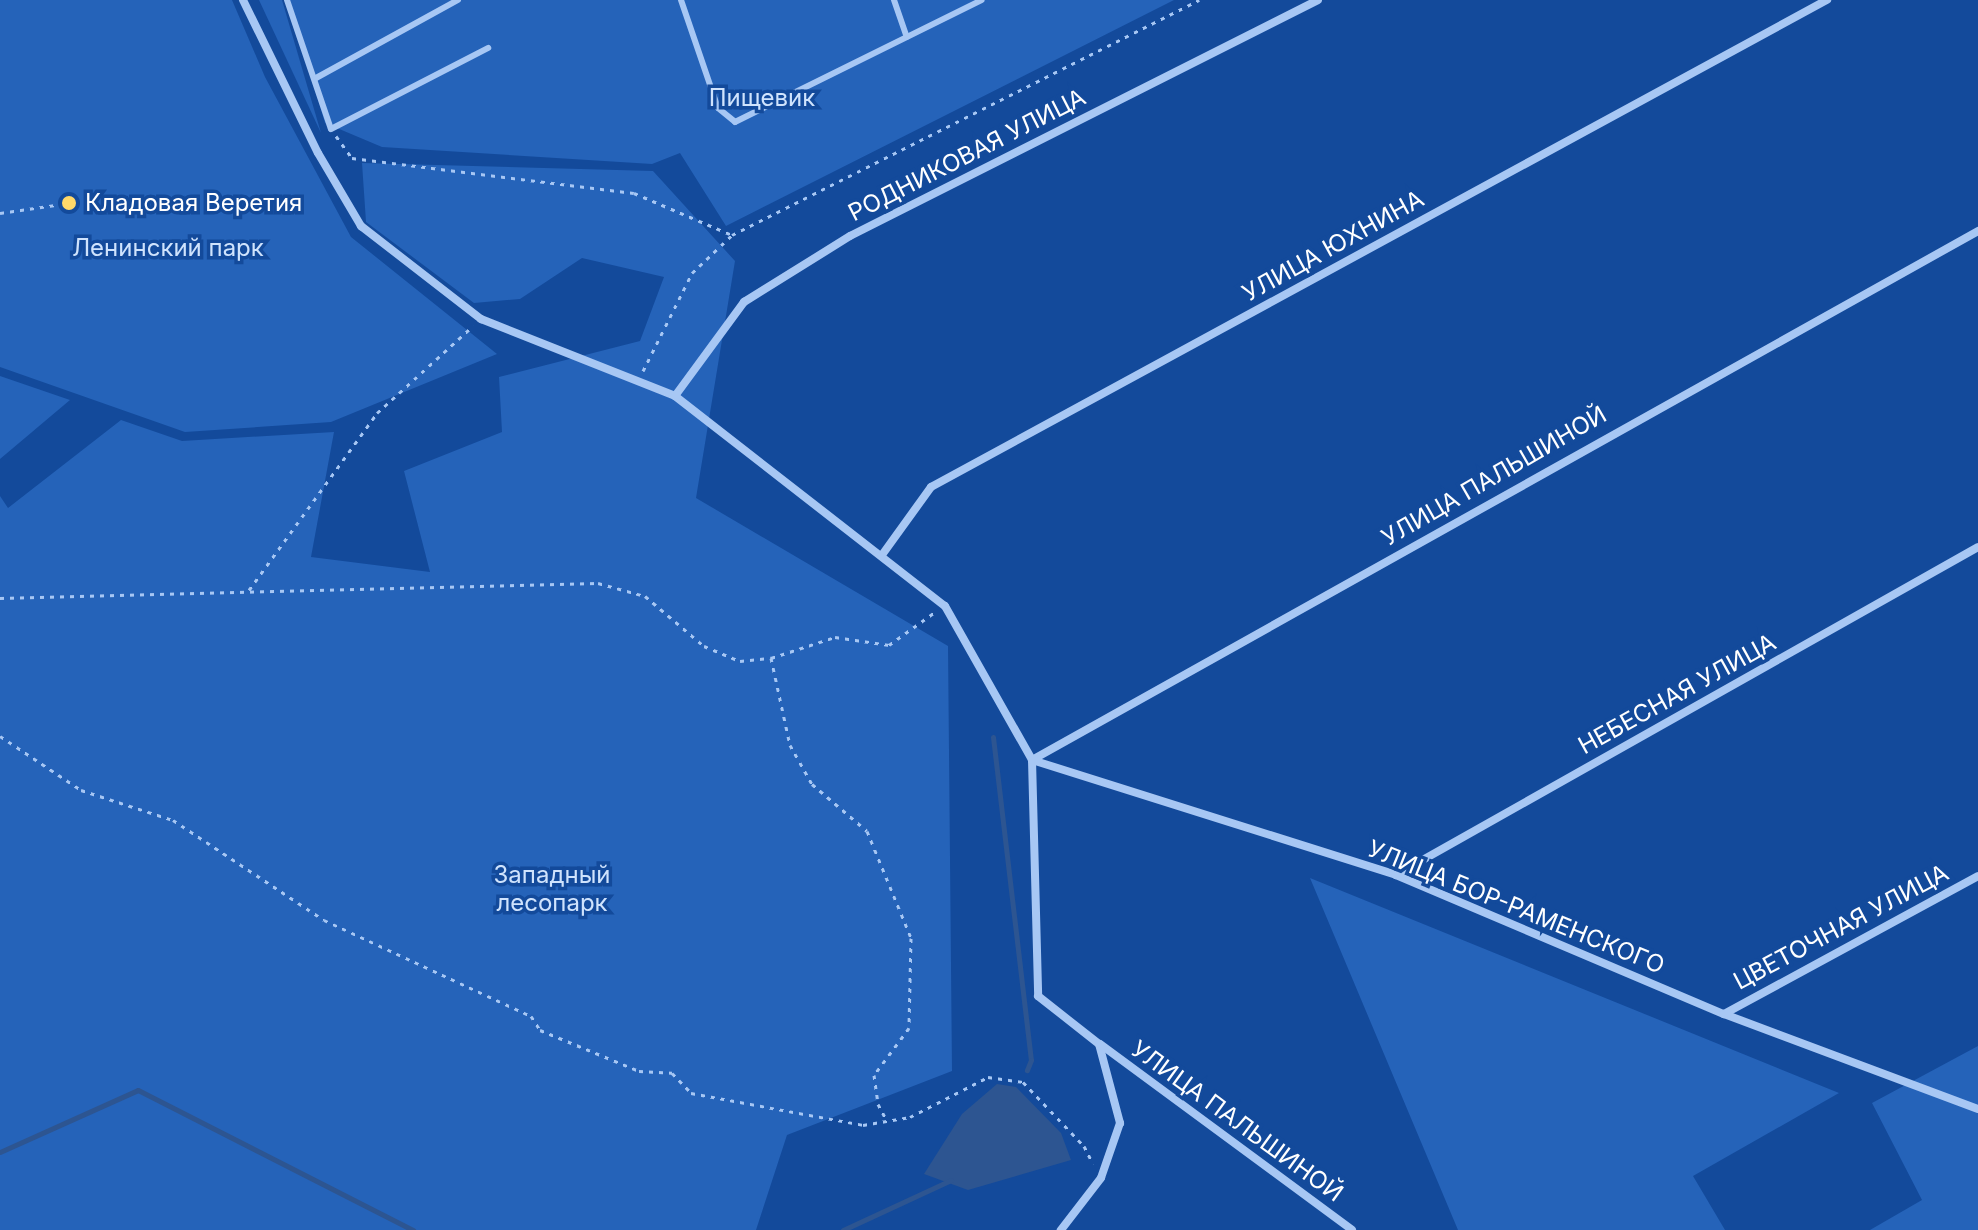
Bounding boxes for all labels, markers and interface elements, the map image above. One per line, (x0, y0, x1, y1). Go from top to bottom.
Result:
street label: РОДНИКОВАЯ УЛИЦА (844, 83, 1090, 227)
park label: Пищевик (709, 84, 815, 112)
street label: УЛИЦА ЮХНИНА (1237, 184, 1429, 308)
place label: Кладовая Веретия (85, 189, 302, 217)
marker: Кладовая Веретия (60, 194, 78, 212)
park label: Ленинский парк (72, 234, 264, 262)
street label: УЛИЦА ПАЛЬШИНОЙ (1376, 400, 1612, 552)
street label: НЕБЕСНАЯ УЛИЦА (1573, 628, 1781, 760)
street label: УЛИЦА БОР-РАМЕНСКОГО (1363, 834, 1669, 980)
street label: ЦВЕТОЧНАЯ УЛИЦА (1729, 858, 1953, 996)
park label: Западный лесопарк (493, 861, 611, 917)
street label: УЛИЦА ПАЛЬШИНОЙ (1125, 1034, 1349, 1208)

